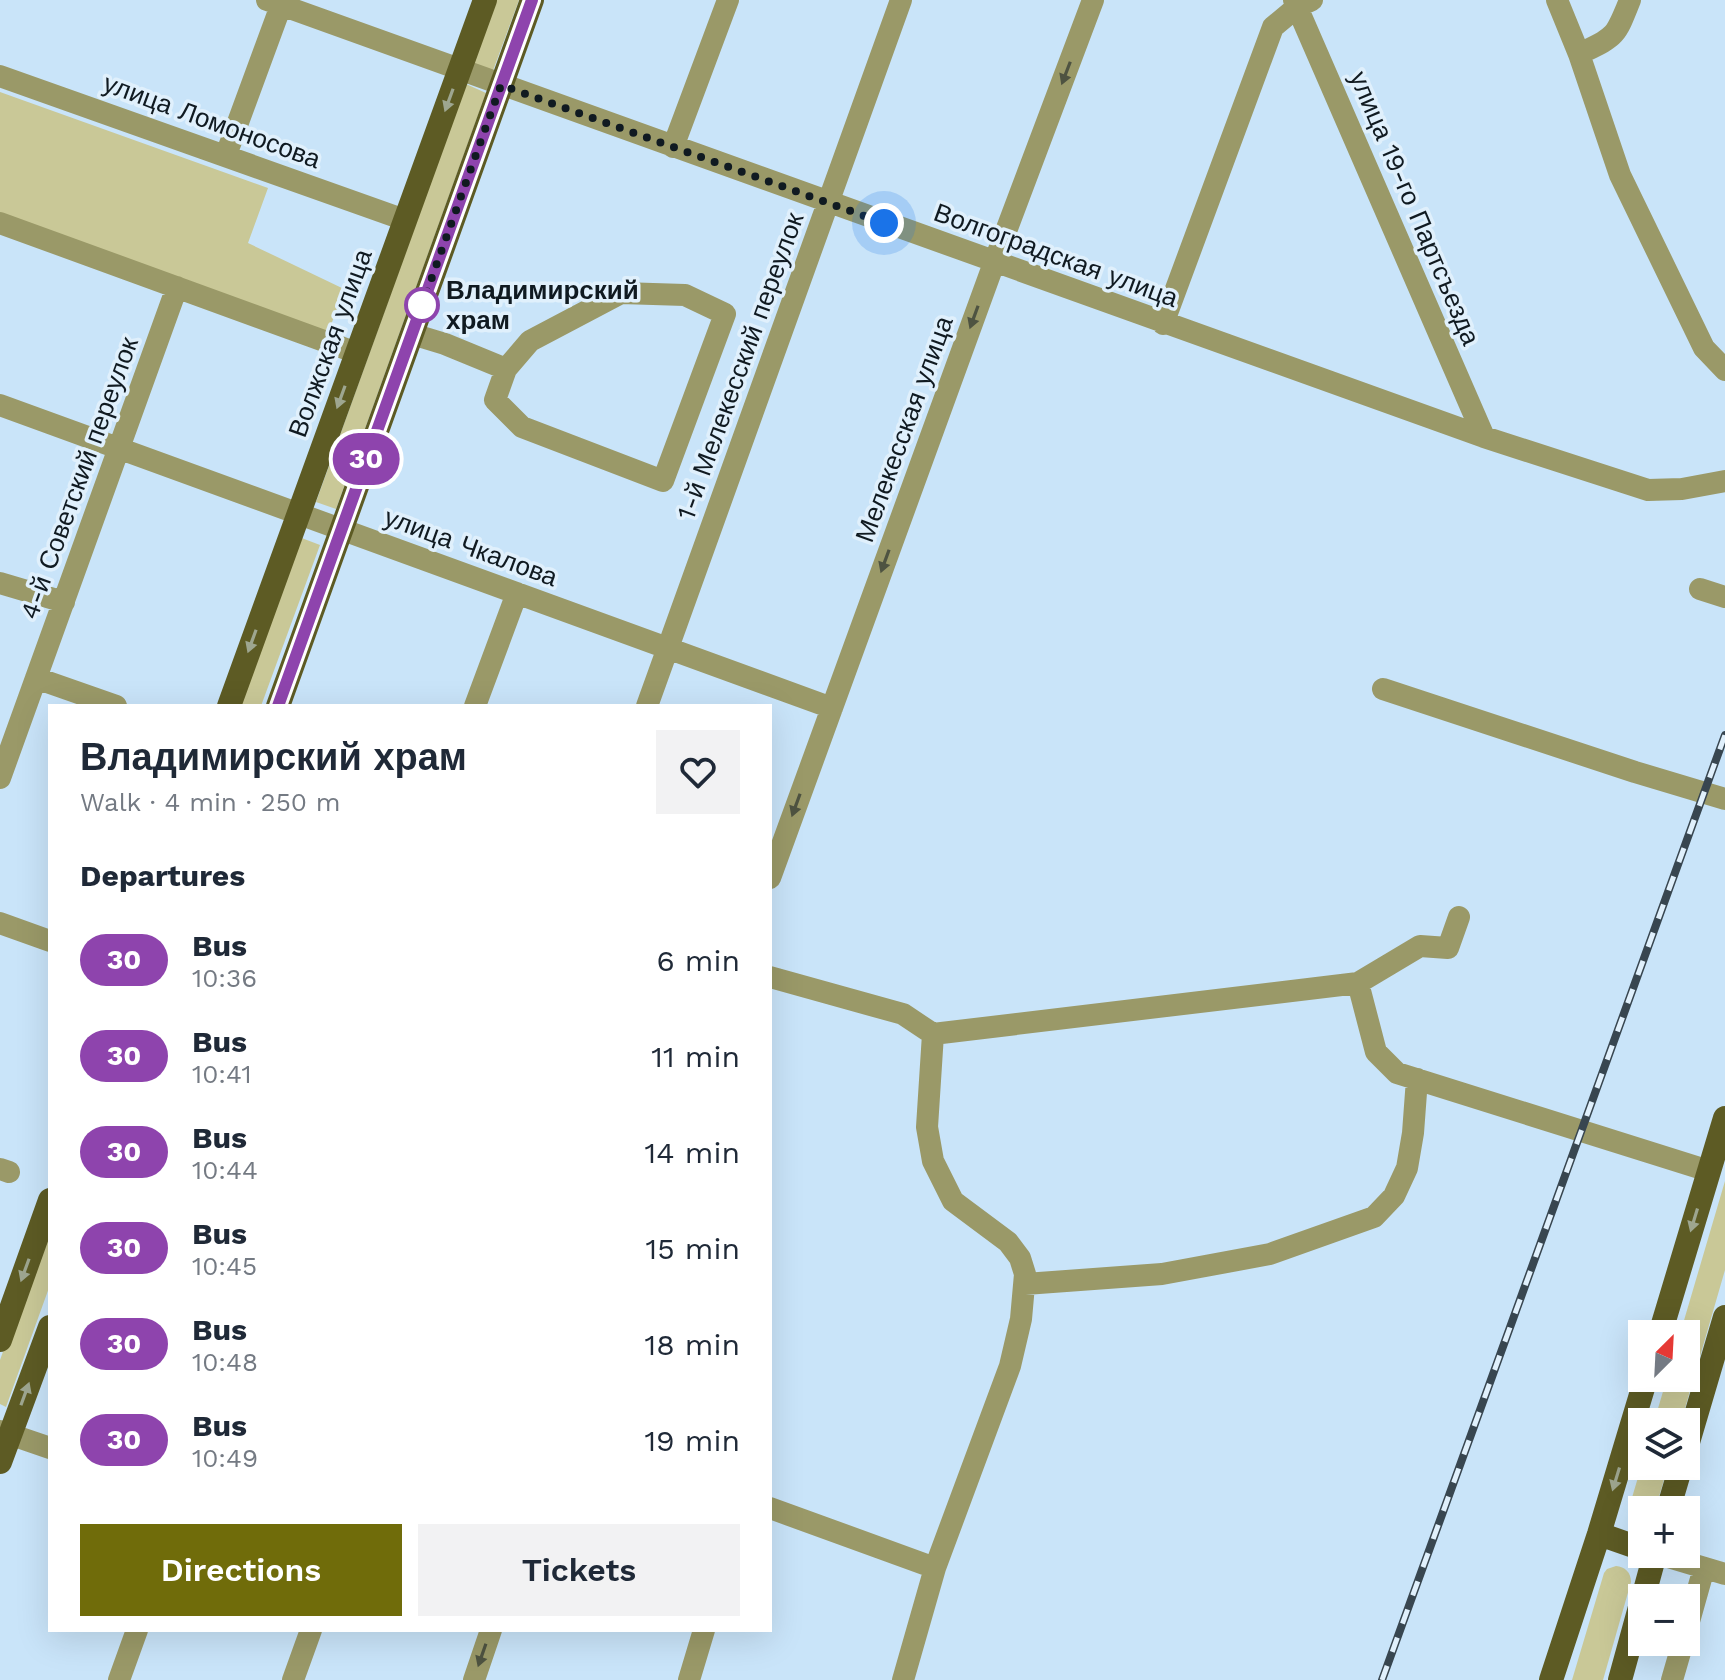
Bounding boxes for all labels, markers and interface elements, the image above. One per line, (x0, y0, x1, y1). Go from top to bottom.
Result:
one-way arrow (1059, 61, 1071, 85)
street label: улица 19-го Партсъезда (1344, 67, 1487, 350)
street label: улица Ломоносова (99, 68, 325, 174)
one-way arrow (442, 88, 454, 112)
street label: Волгоградская улица (930, 197, 1182, 313)
your location (864, 203, 904, 243)
street label: 1-й Мелекесский переулок (670, 208, 810, 523)
street label: Волжская улица (282, 245, 378, 441)
place label: Владимирский храм (446, 275, 639, 335)
marker: Владимирский храм (405, 288, 439, 322)
one-way arrow (968, 305, 980, 329)
street label: Мелекесская улица (849, 311, 959, 546)
street label: 4-й Советский переулок (14, 332, 144, 623)
one-way arrow (334, 385, 347, 409)
line badge: 30 (330, 433, 402, 485)
text: 30 (349, 442, 383, 475)
street label: улица Чкалова (380, 502, 562, 592)
one-way arrow (879, 549, 891, 573)
one-way arrow (246, 629, 258, 653)
button: heart (656, 730, 740, 814)
text: Владимирский храм (80, 735, 467, 779)
text: Walk · 4 min · 250 m (80, 787, 341, 817)
one-way arrow (790, 793, 802, 817)
text: Departures (80, 858, 245, 893)
text: Bus (192, 928, 247, 963)
text: 30 (107, 943, 141, 976)
text: 6 min (656, 943, 740, 978)
text: 10:36 (192, 963, 257, 993)
text: Bus (192, 1024, 247, 1059)
text: 30 (107, 1039, 141, 1072)
text: 11 min (651, 1039, 740, 1074)
text: 10:41 (192, 1059, 252, 1089)
text: Bus (192, 1120, 247, 1155)
text: 30 (107, 1135, 141, 1168)
text: 14 min (645, 1135, 740, 1170)
text: 10:44 (192, 1155, 258, 1185)
one-way arrow (1687, 1208, 1700, 1232)
text: Bus (192, 1216, 247, 1251)
text: 30 (107, 1231, 141, 1264)
text: 15 min (645, 1231, 740, 1266)
text: 10:45 (192, 1251, 257, 1281)
one-way arrow (18, 1259, 31, 1283)
text: Bus (192, 1312, 247, 1347)
north arrow (1628, 1320, 1700, 1392)
map controls (1628, 1320, 1700, 1656)
text: 30 (107, 1327, 141, 1360)
text: 18 min (644, 1327, 740, 1362)
text: 10:48 (192, 1347, 258, 1377)
one-way arrow (19, 1382, 32, 1406)
text: Bus (192, 1408, 247, 1443)
button: layers (1628, 1408, 1700, 1480)
text: 30 (107, 1423, 141, 1456)
text: 19 min (644, 1423, 740, 1458)
text: 10:49 (192, 1443, 258, 1473)
one-way arrow (1609, 1468, 1622, 1492)
button: + (1628, 1496, 1700, 1568)
button: Directions (80, 1524, 402, 1616)
button: Tickets (418, 1524, 740, 1616)
button: − (1628, 1584, 1700, 1656)
one-way arrow (476, 1643, 488, 1667)

